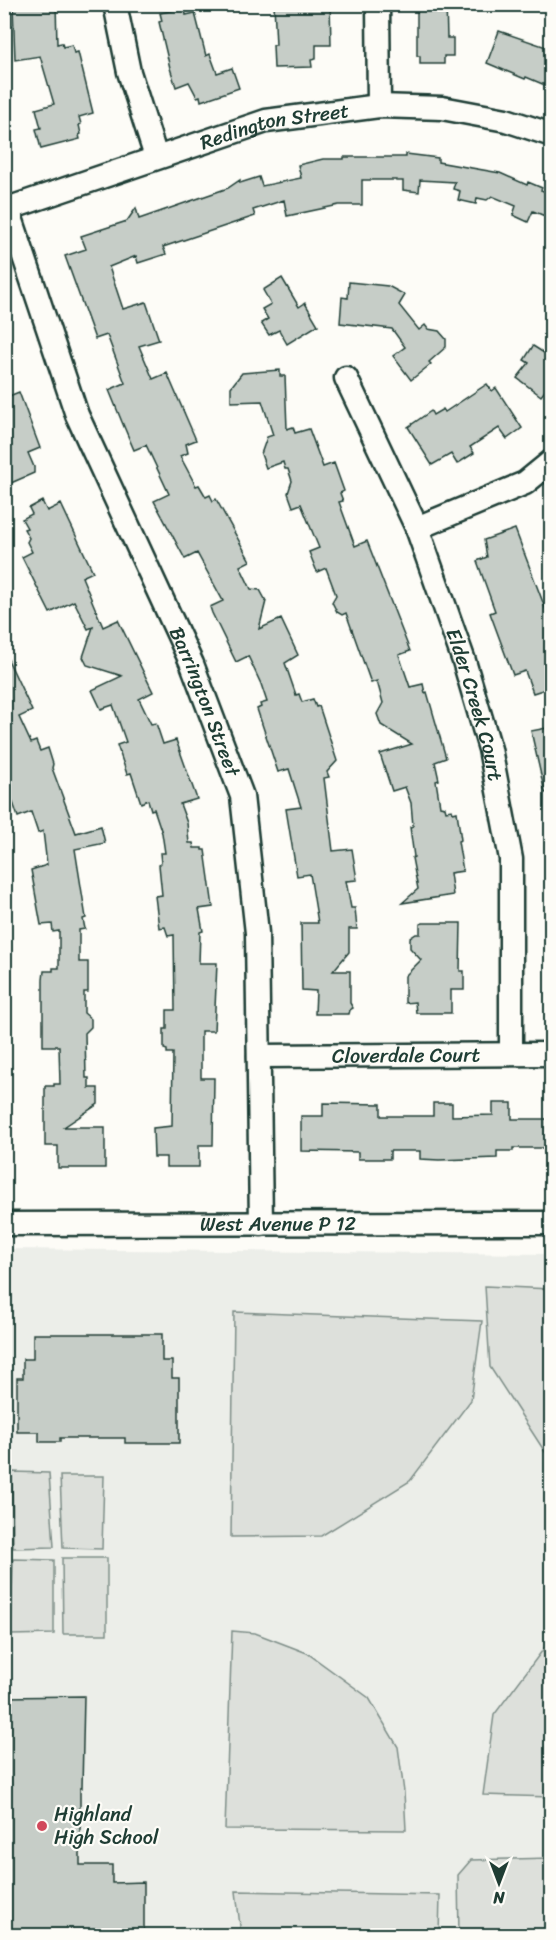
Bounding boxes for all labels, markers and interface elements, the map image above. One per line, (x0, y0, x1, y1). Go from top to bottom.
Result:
street label: Redington Street (195, 93, 351, 160)
street label: Barrington Street (159, 621, 250, 782)
street label: Elder Creek Court (436, 623, 513, 784)
street label: Cloverdale Court (332, 1037, 481, 1074)
street label: West Avenue P 12 (200, 1206, 357, 1242)
place label: Highland High School (54, 1797, 160, 1855)
marker: Highland High School (35, 1819, 49, 1833)
north arrow (469, 1853, 529, 1913)
text: N (493, 1883, 506, 1912)

